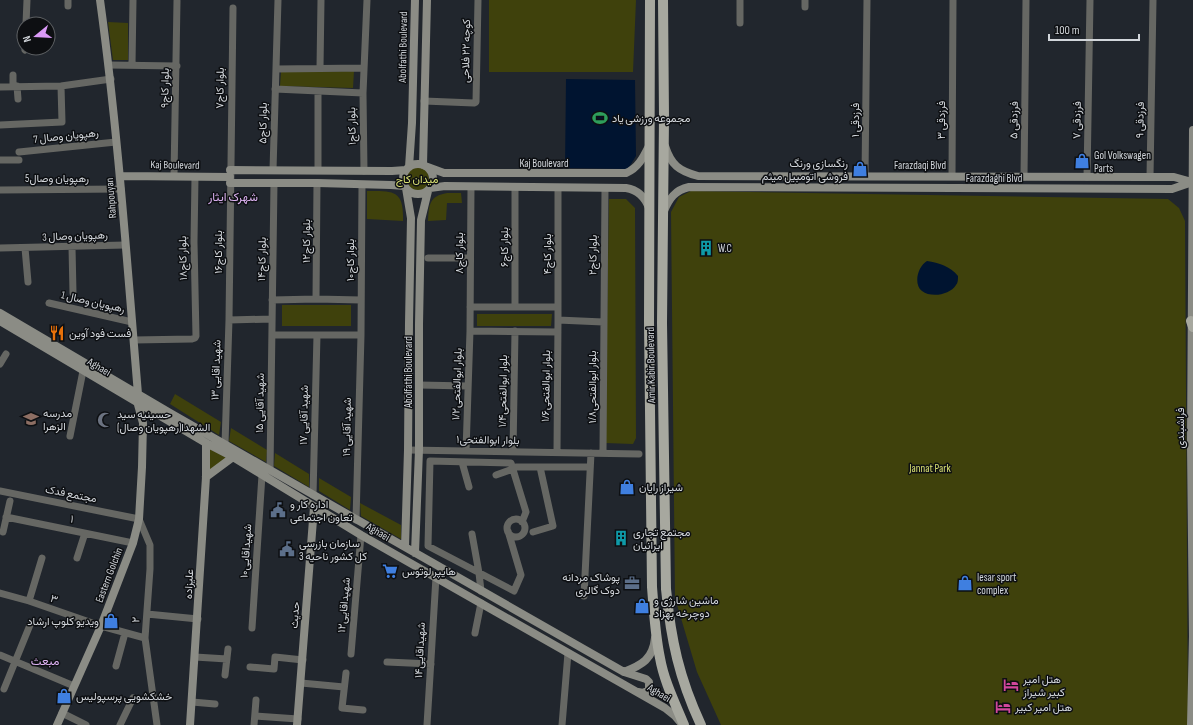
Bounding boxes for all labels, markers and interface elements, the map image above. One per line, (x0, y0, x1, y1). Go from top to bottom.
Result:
street label: Abolfathi Boulevard (396, 11, 410, 84)
north arrow (16, 16, 56, 56)
scale bar (1049, 16, 1139, 42)
street label: کوچه ۲۲ فلاحی (459, 19, 474, 83)
text: 100 m (1055, 23, 1080, 38)
text: N (20, 34, 34, 44)
street label: بلوار کاج۷ (213, 67, 228, 109)
street label: بلوار کاج۹ (158, 68, 173, 108)
street label: فرزدقی ۳ (935, 101, 948, 139)
street label: فرزدقی ۵ (1007, 101, 1021, 139)
street label: فرزدقی ۷ (1070, 101, 1084, 139)
street label: بلوار کاج۵ (256, 102, 271, 144)
street label: فرزدقی ۹ (1133, 102, 1147, 138)
street label: فرزدقی ۱ (849, 103, 862, 137)
street label: بلوار کاج۱ (345, 107, 360, 145)
sports icon: مجموعه ورزشی یاد (591, 109, 609, 127)
place label: مجموعه ورزشی یاد (612, 112, 690, 125)
street label: 7 رهپویان وصال (33, 126, 100, 147)
place label: Gol Volkswagen Parts (1094, 149, 1151, 175)
shop icon: Gol Volkswagen Parts (1073, 152, 1091, 170)
street label: Kaj Boulevard (519, 157, 569, 170)
place label: رنگسازی ورنگ فروشی اتومبیل میثم (762, 157, 848, 184)
street label: Kaj Boulevard (150, 158, 200, 172)
street label: Farazdaqi Blvd (894, 159, 946, 172)
shop icon: رنگسازی ورنگ فروشی اتومبیل میثم (851, 160, 869, 178)
street label: رهپویان وصال5 (25, 172, 89, 186)
street label: Farazdaghi Blvd (966, 172, 1023, 185)
park label: میدان کاج (396, 173, 438, 187)
street label: Rahpouyan (103, 177, 119, 219)
district label: شهرک ایثار (207, 190, 258, 205)
street label: بلوار کاج۱۲ (300, 219, 314, 263)
street label: بلوار کاج۶ (498, 227, 512, 267)
street label: 3 رهپویان وصال (42, 228, 108, 245)
street label: بلوار کاج۱۶ (212, 230, 226, 274)
street label: بلوار کاج۸ (453, 232, 467, 274)
street label: بلوار کاج۴ (541, 233, 555, 275)
street label: بلوار کاج۲ (586, 235, 601, 275)
street label: بلوار کاج۱۸ (176, 236, 191, 280)
street label: بلوار کاج۱۴ (255, 237, 270, 281)
street label: بلوار کاج۱۰ (344, 239, 358, 281)
building icon: W.C (697, 239, 715, 257)
place label: W.C (718, 242, 732, 255)
street label: 1 رهپویان وصال (60, 288, 126, 317)
restaurant icon: فست فود آوین (48, 324, 66, 342)
place label: فست فود آوین (69, 327, 131, 340)
street label: Amir Kabir Boulevard (644, 327, 658, 404)
street label: Abolfathi Boulevard (402, 336, 415, 409)
street label: شهید اقایی ۱۳ (208, 339, 224, 400)
street label: بلوار ابوالفتحی۱/۲ (449, 348, 465, 420)
street label: بلوار ابوالفتحی۱/۶ (539, 350, 553, 422)
street label: بلوار ابوالفتحی۱/۸ (586, 350, 599, 424)
street label: بلوار ابوالفتحی۱/۴ (496, 354, 510, 428)
street label: Aghaei (84, 355, 113, 379)
street label: شهید آقایی ۱۵ (253, 373, 267, 433)
street label: شهید آقایی ۱۷ (297, 385, 311, 445)
street label: شهید آقایی ۱۹ (340, 397, 354, 457)
place label: مدرسه الزهرا (43, 407, 72, 433)
place label: حسینیه سید الشهدا(رهپویان وصال) (117, 408, 210, 435)
street label: فراشبندی (1174, 408, 1187, 448)
school or university icon: مدرسه الزهرا (22, 410, 40, 428)
mosque icon: حسینیه سید الشهدا(رهپویان وصال) (96, 411, 114, 429)
street label: بلوار ابوالفتحی۱ (456, 433, 520, 447)
park label: Jannat Park (908, 462, 951, 475)
shop icon: شیراز رایان (618, 478, 636, 496)
place label: شیراز رایان (639, 481, 683, 494)
street label: مجتمع فدک (44, 483, 98, 506)
place label: اداره کار و تعاون اجتماعی (290, 498, 353, 524)
public building icon: اداره کار و تعاون اجتماعی (269, 501, 287, 519)
street label: ۱ (69, 512, 75, 526)
street label: Aghaei (363, 520, 392, 544)
street label: شهیداقایی۱۰ (238, 523, 254, 579)
place label: مجتمع تجاری ایرانیان (633, 526, 690, 552)
building icon: مجتمع تجاری ایرانیان (612, 529, 630, 547)
place label: سازمان بازرسی کل کشور ناحیه 3 (299, 537, 367, 563)
public building icon: سازمان بازرسی کل کشور ناحیه 3 (278, 540, 296, 558)
street label: Eastern Golchin (93, 545, 126, 604)
supermarket icon: هایپر لوتوس (381, 562, 399, 580)
place label: هایپر لوتوس (402, 565, 456, 579)
street label: علیزاده (182, 568, 196, 599)
place label: پوشاک مردانه دوک گالری (562, 571, 620, 597)
place label: Iesar sport complex (977, 571, 1017, 597)
office icon: پوشاک مردانه دوک گالری (623, 574, 641, 592)
shop icon: Iesar sport complex (956, 574, 974, 592)
street label: شهیداقایی۱۲ (335, 576, 353, 633)
street label: ۳ (48, 592, 60, 606)
place label: ماشین شارژی و دوچرخه بهزاد (654, 594, 719, 621)
shop icon: ماشین شارژی و دوچرخه بهزاد (633, 597, 651, 615)
street label: حدیث (288, 601, 302, 629)
shop icon: ویدیو کلوپ ارشاد (102, 612, 120, 630)
place label: ویدیو کلوپ ارشاد (27, 615, 99, 629)
street label: ۲ (129, 616, 143, 623)
street label: شهیداقایی۱۴ (412, 621, 428, 678)
district label: مبعث (31, 654, 59, 669)
place label: هتل امیر کبیر شیراز (1022, 673, 1065, 699)
hotel icon: هتل امیر کبیر شیراز (1002, 676, 1020, 694)
street label: Aghaei (644, 681, 673, 705)
shop icon: خشکشویی پرسپولیس (55, 687, 73, 705)
place label: خشکشویی پرسپولیس (76, 690, 172, 704)
hotel icon: هتل امیر کبیر (994, 698, 1012, 716)
place label: هتل امیر کبیر (1014, 701, 1072, 714)

